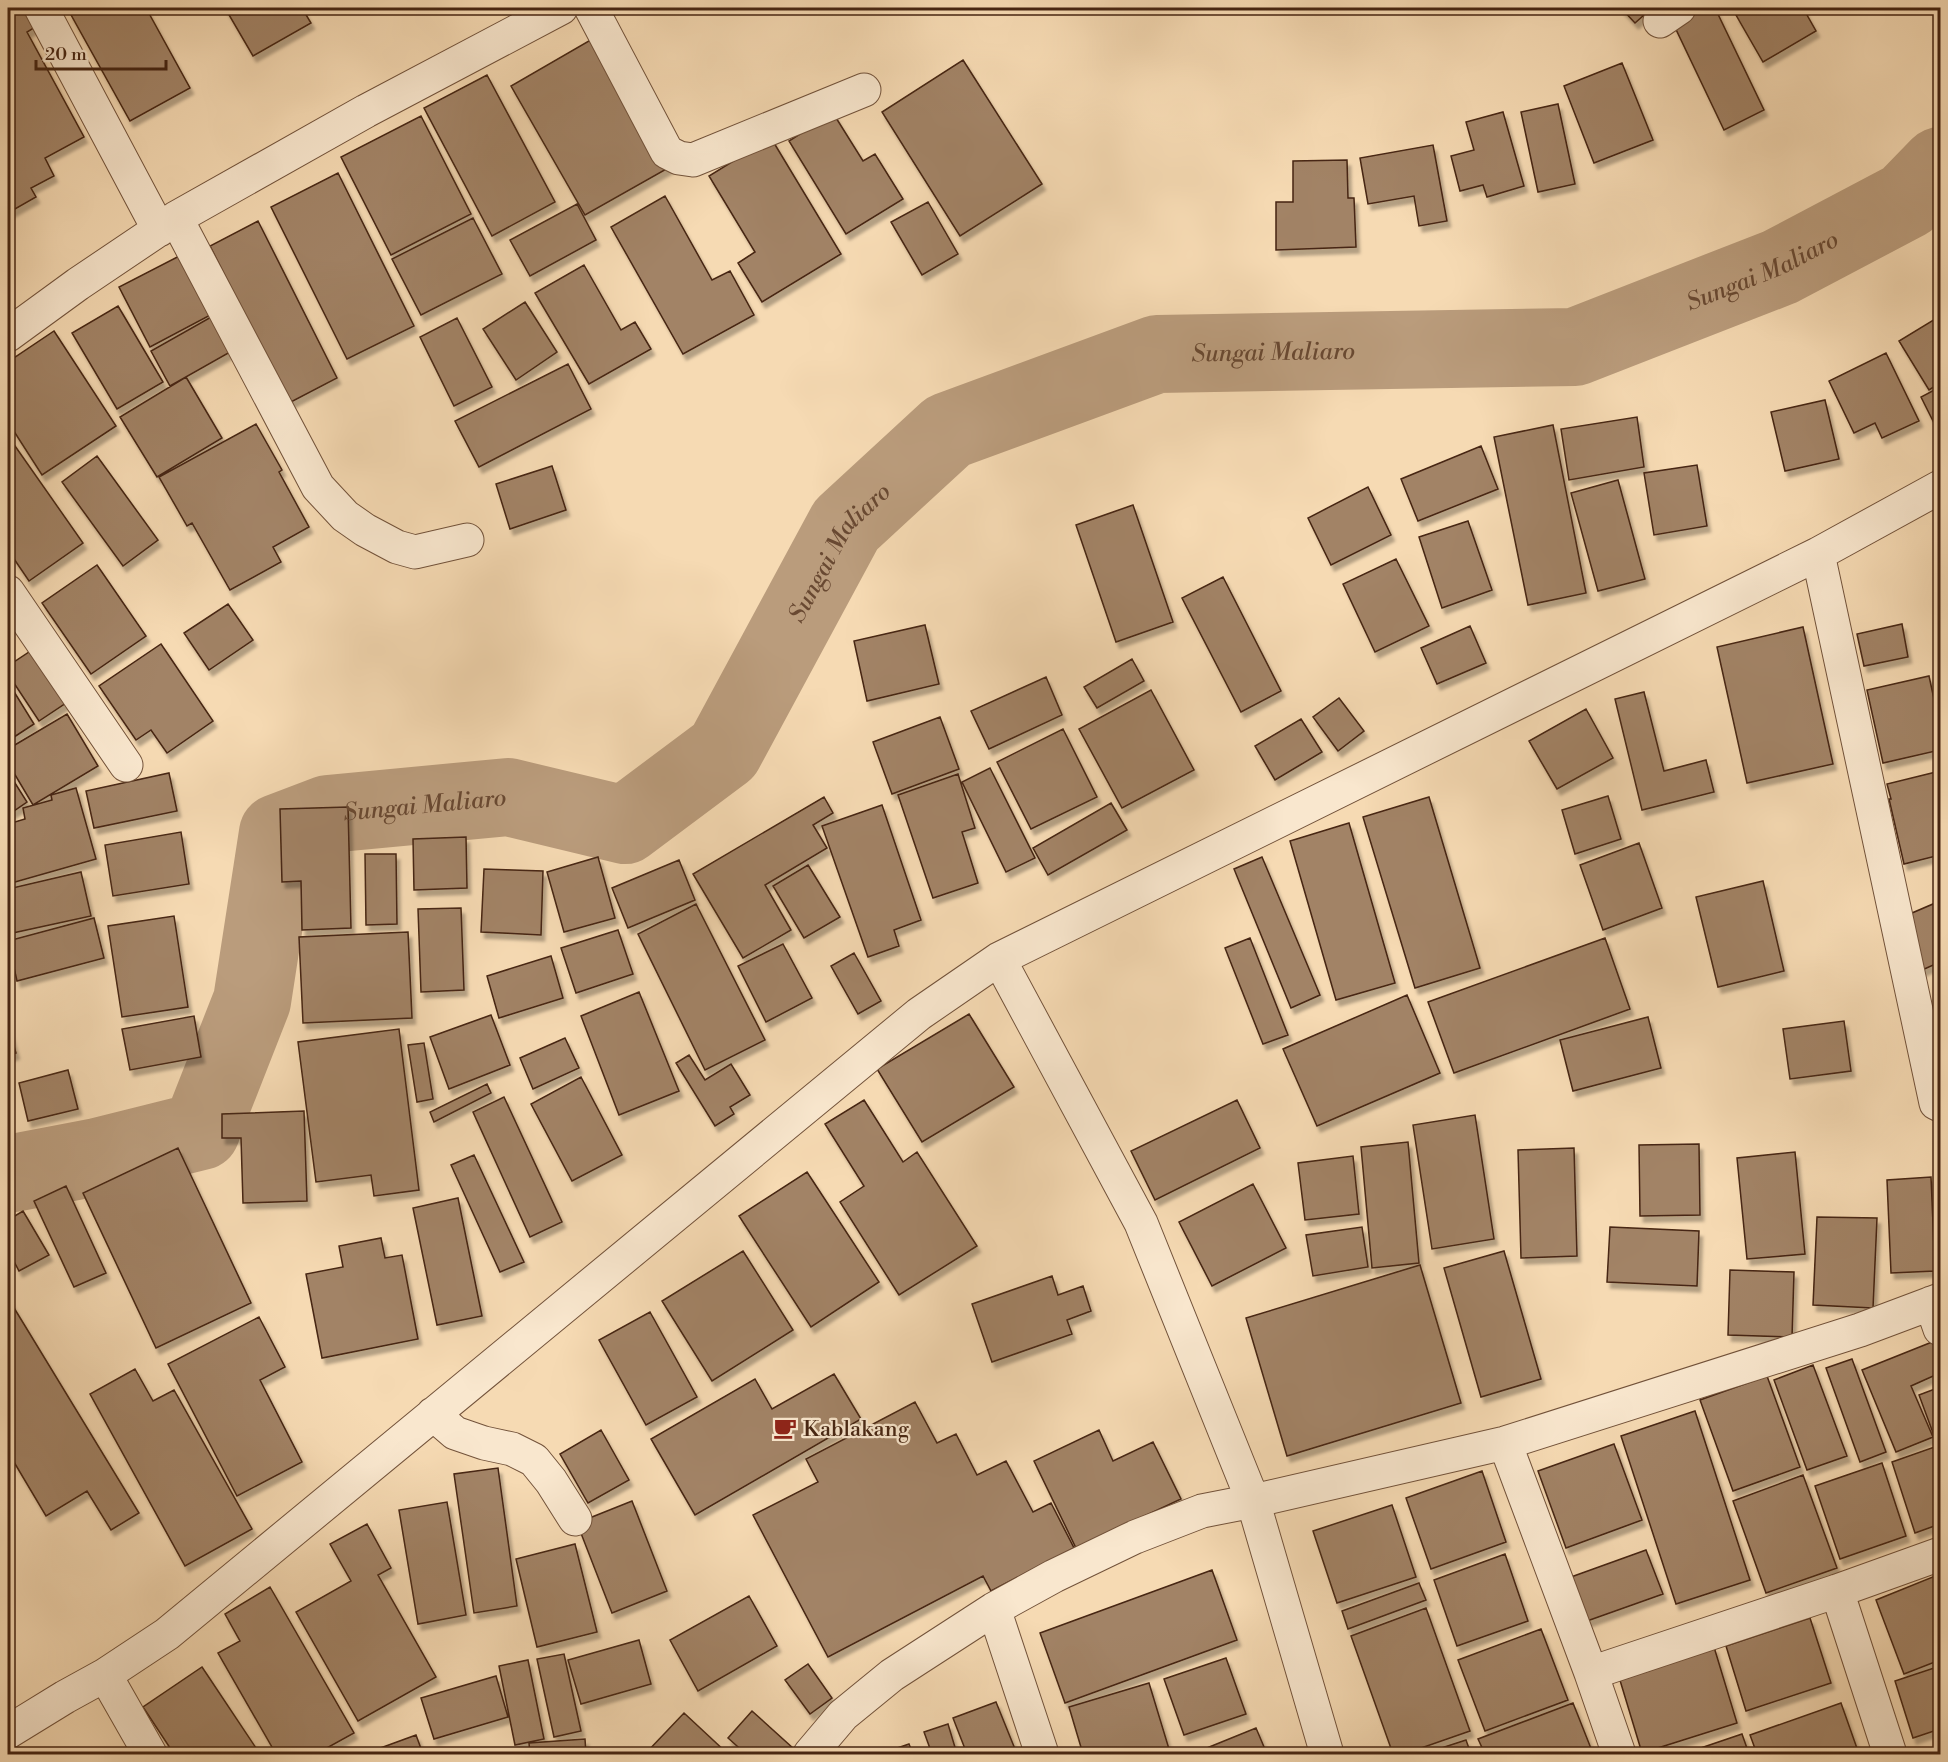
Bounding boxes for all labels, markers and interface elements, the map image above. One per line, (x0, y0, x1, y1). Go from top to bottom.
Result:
scale bar (36, 33, 166, 71)
text: 20 m (45, 43, 87, 66)
water label: Sungai Maliaro (1682, 225, 1844, 318)
water label: Sungai Maliaro (1191, 337, 1355, 369)
water label: Sungai Maliaro (782, 477, 898, 628)
water label: Sungai Maliaro (342, 783, 508, 828)
cafe icon: Kablakang (772, 1415, 798, 1441)
place label: Kablakang (803, 1416, 910, 1443)

